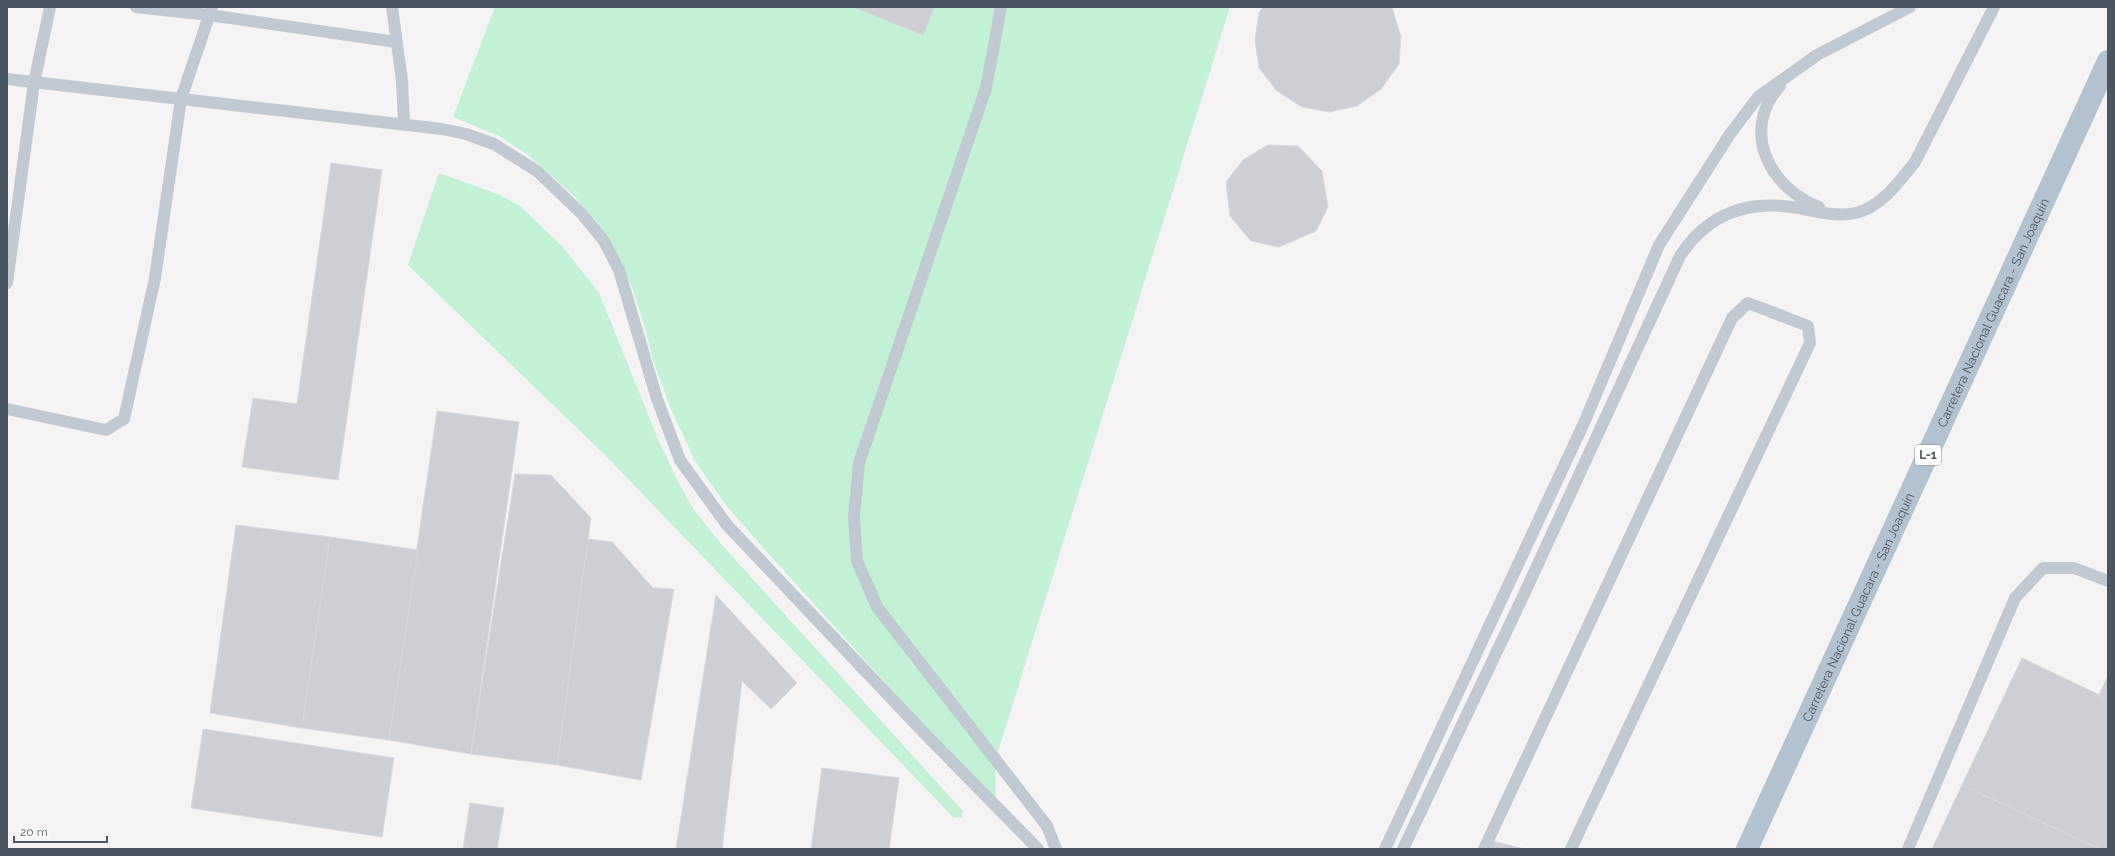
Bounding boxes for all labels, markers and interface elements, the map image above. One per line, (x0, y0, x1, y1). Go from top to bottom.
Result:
street label: Carretera Nacional Guacara - San Joaquín (1934, 196, 2052, 430)
road number: L-1 (1915, 445, 1941, 465)
street label: Carretera Nacional Guacara - San Joaquín (1799, 490, 1917, 724)
scale bar (14, 818, 107, 844)
text: 20 m (20, 825, 48, 839)

